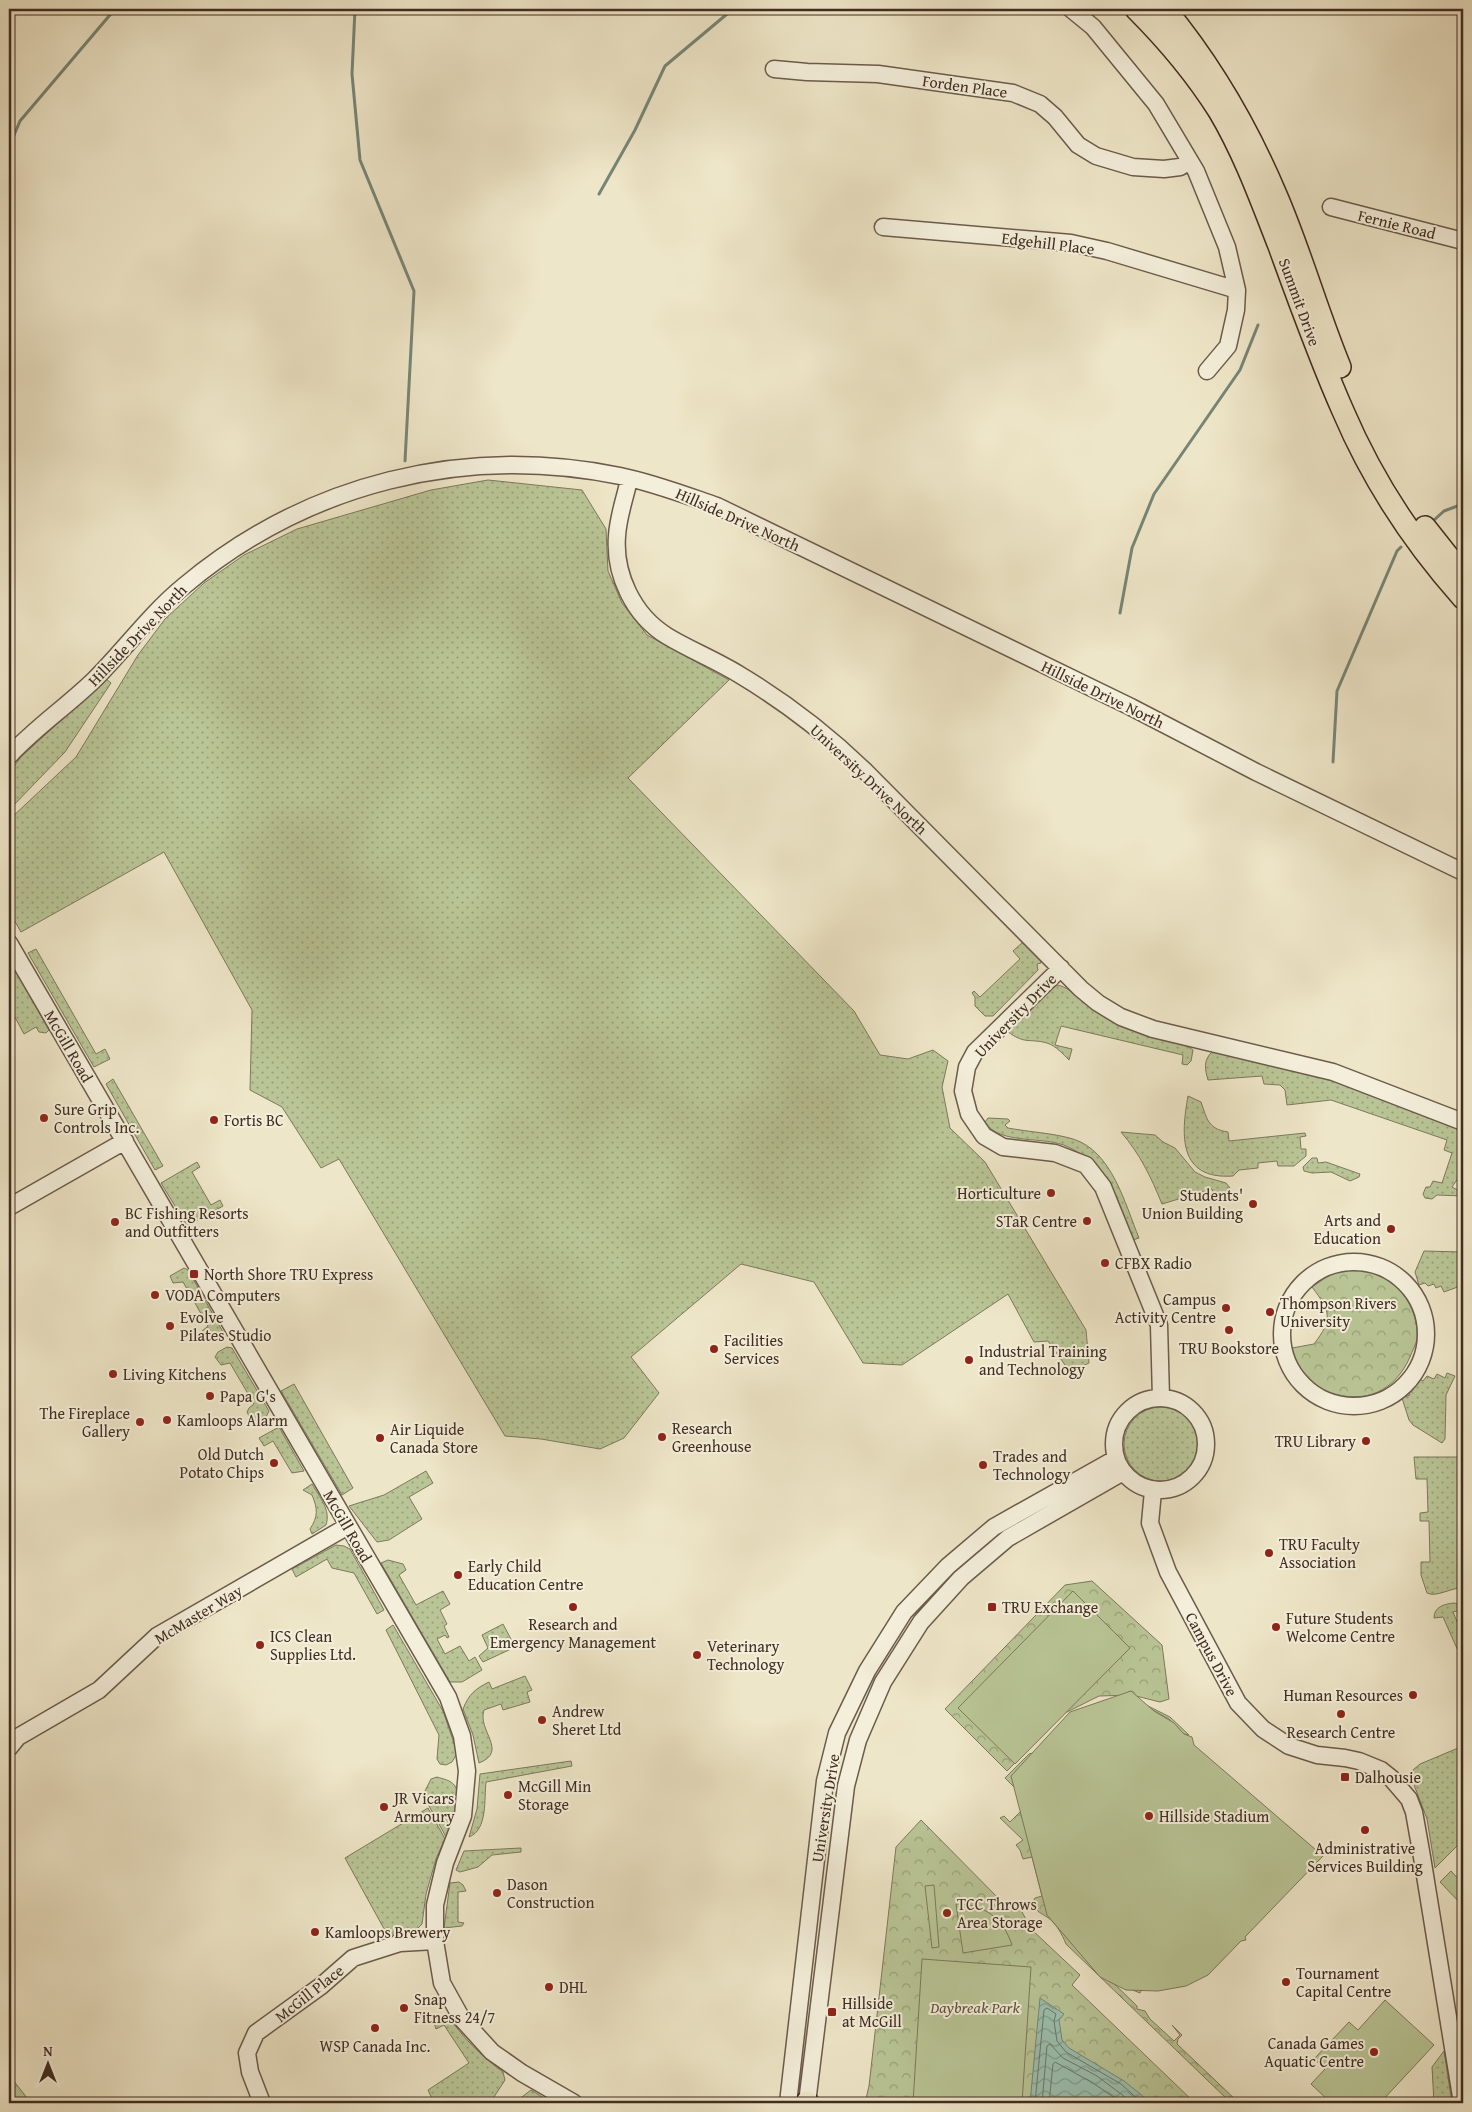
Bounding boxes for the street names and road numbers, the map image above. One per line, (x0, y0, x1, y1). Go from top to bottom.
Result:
street label: Forden Place (921, 68, 1009, 104)
street label: Fernie Road (1356, 203, 1439, 245)
street label: Edgehill Place (1000, 225, 1096, 261)
street label: Summit Drive (1273, 255, 1327, 349)
street label: Hillside Drive North (672, 481, 804, 557)
street label: Hillside Drive North (82, 579, 192, 691)
street label: Hillside Drive North (1038, 654, 1168, 734)
street label: University Drive North (805, 718, 933, 840)
street label: University Drive (968, 967, 1062, 1063)
street label: McGill Road (39, 1005, 100, 1087)
street label: McGill Road (318, 1485, 379, 1567)
street label: McMaster Way (149, 1578, 247, 1650)
street label: Campus Drive (1180, 1608, 1244, 1700)
street label: University Drive (805, 1752, 845, 1864)
street label: McGill Place (269, 1958, 349, 2028)

